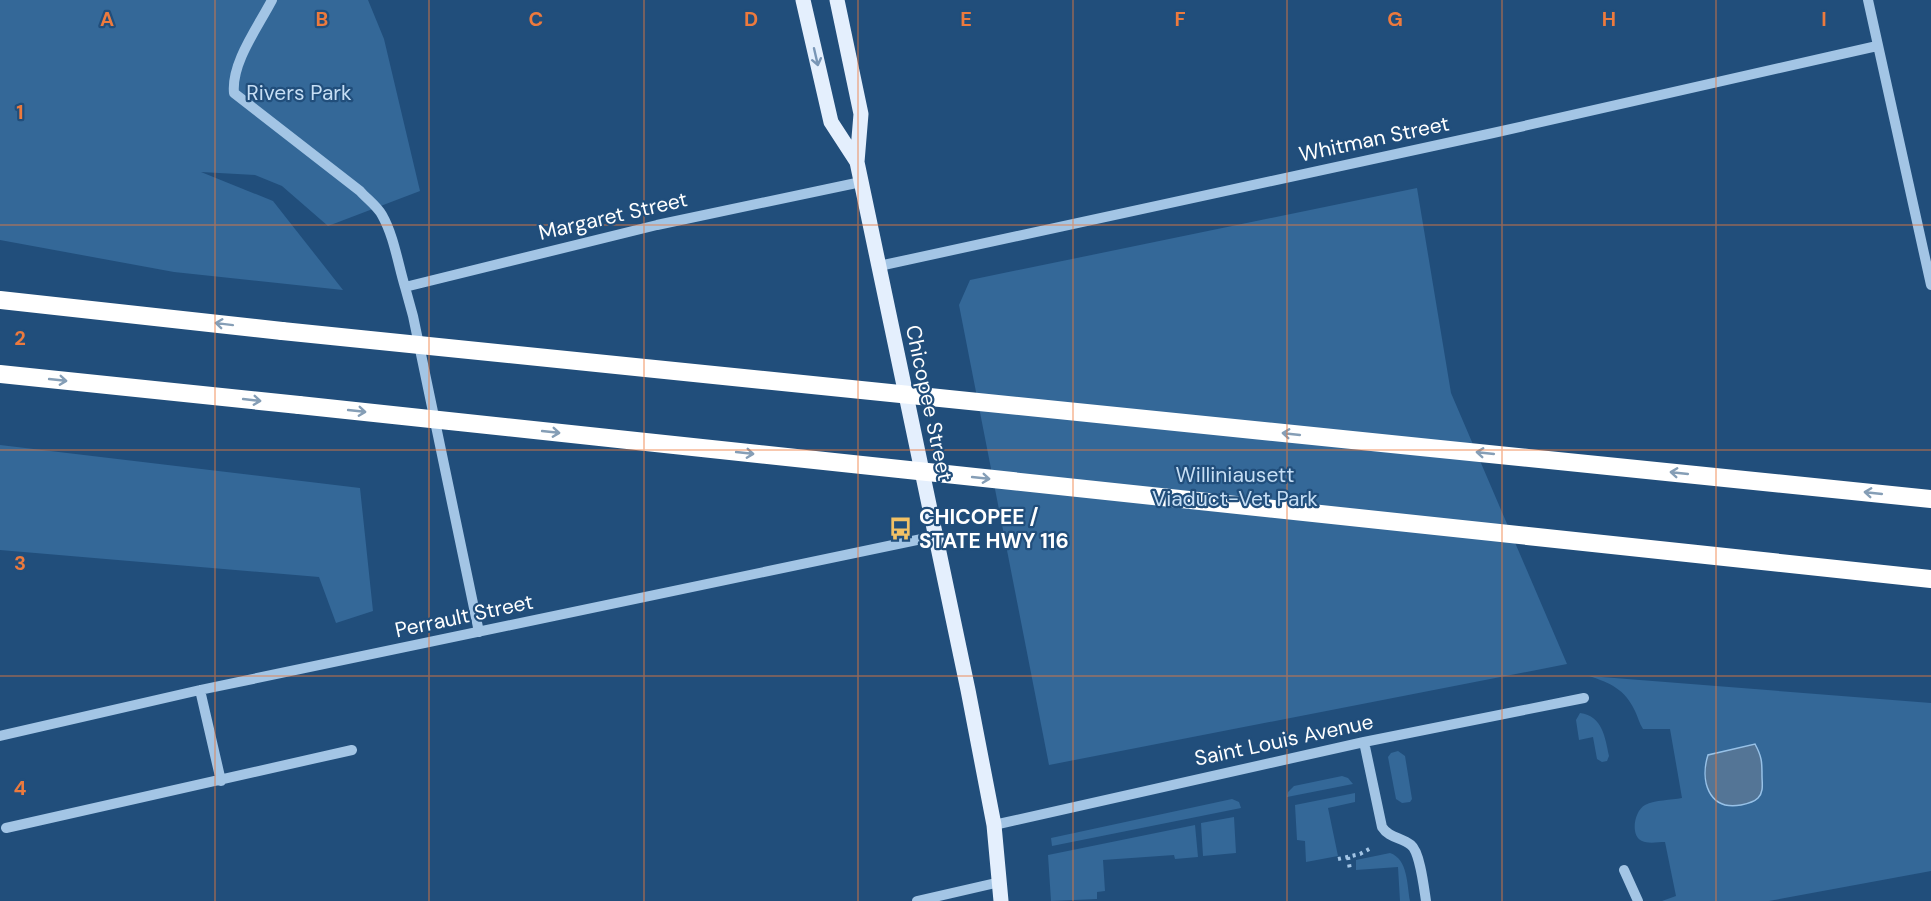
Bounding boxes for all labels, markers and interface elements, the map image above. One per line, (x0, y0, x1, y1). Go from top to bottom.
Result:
text: A (100, 6, 114, 32)
text: B (316, 6, 328, 32)
text: C (529, 6, 543, 32)
text: D (744, 6, 758, 32)
text: E (960, 6, 972, 32)
text: F (1174, 6, 1186, 32)
text: G (1387, 6, 1403, 32)
text: H (1602, 6, 1616, 32)
text: I (1821, 6, 1827, 32)
one-way arrow (810, 47, 822, 66)
park label: Rivers Park (246, 79, 352, 107)
text: 1 (16, 99, 24, 125)
street label: Whitman Street (1296, 109, 1452, 169)
street label: Margaret Street (536, 185, 690, 247)
one-way arrow (214, 319, 234, 330)
street label: Chicopee Street (899, 322, 959, 484)
text: 2 (14, 325, 26, 351)
one-way arrow (48, 375, 68, 386)
one-way arrow (242, 395, 262, 406)
one-way arrow (347, 406, 367, 417)
one-way arrow (541, 427, 561, 438)
one-way arrow (1281, 428, 1301, 439)
one-way arrow (735, 448, 755, 459)
one-way arrow (1475, 448, 1495, 459)
park label: Williniausett Viaduct-Vet Park (1152, 461, 1318, 513)
one-way arrow (1669, 467, 1689, 478)
one-way arrow (970, 473, 990, 484)
one-way arrow (1863, 487, 1883, 498)
place label: CHICOPEE / STATE HWY 116 (919, 503, 1069, 555)
bus stop icon: CHICOPEE / STATE HWY 116 (888, 516, 914, 542)
text: 3 (14, 550, 26, 576)
street label: Perrault Street (392, 588, 536, 644)
street label: Saint Louis Avenue (1192, 707, 1376, 773)
text: 4 (14, 775, 27, 801)

